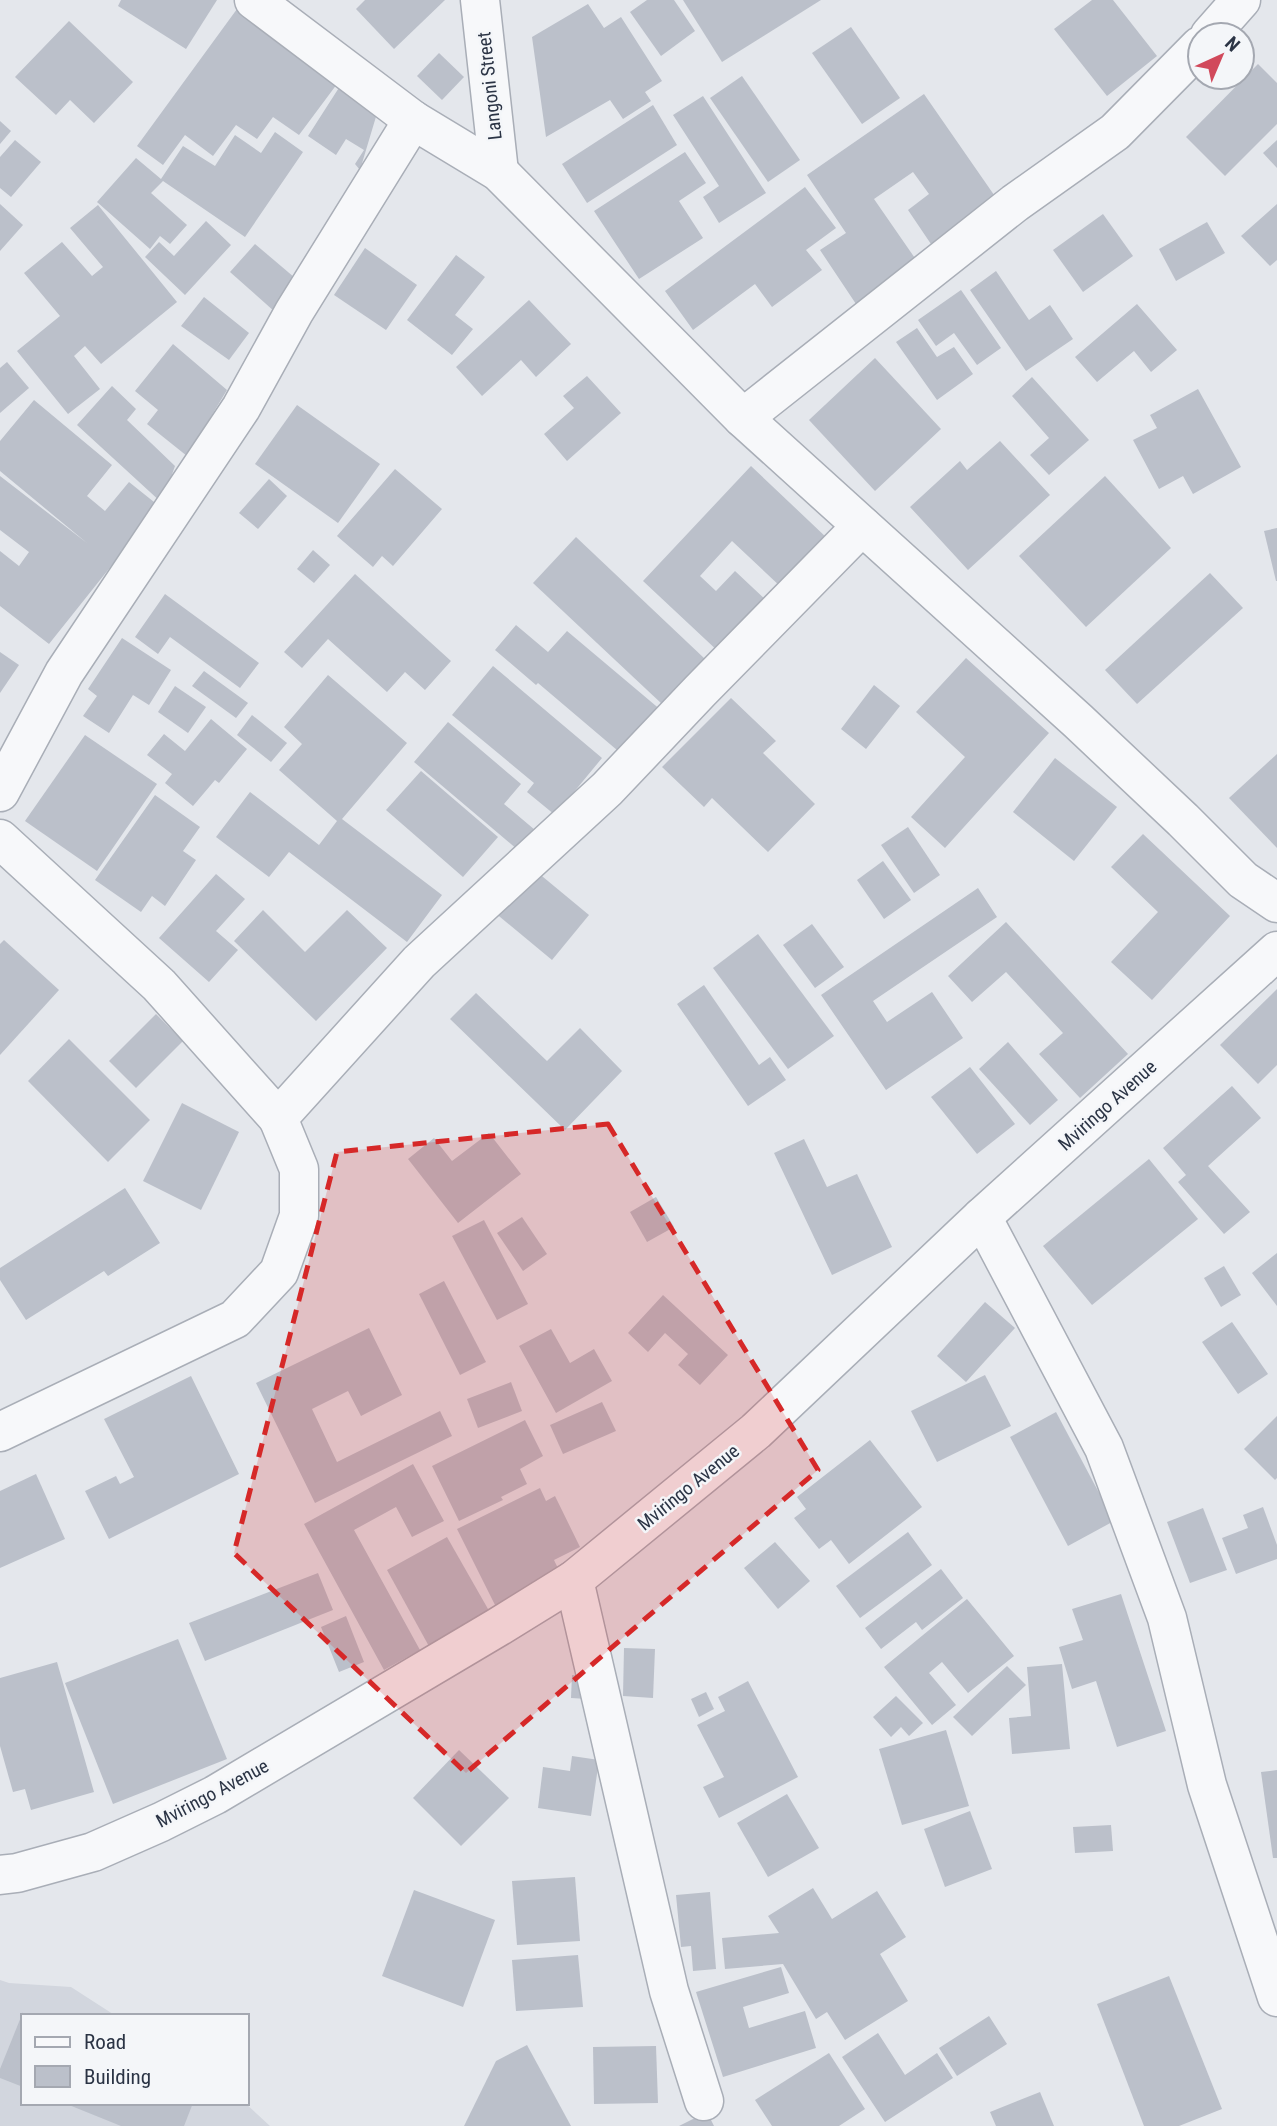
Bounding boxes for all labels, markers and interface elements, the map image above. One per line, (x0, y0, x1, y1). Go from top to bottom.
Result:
north arrow (1186, 21, 1256, 91)
street label: Langoni Street (472, 31, 507, 141)
text: N (1220, 32, 1245, 56)
street label: Mviringo Avenue (1054, 1055, 1161, 1155)
street label: Mviringo Avenue (633, 1439, 744, 1535)
street label: Mviringo Avenue (152, 1754, 273, 1833)
legend (21, 2014, 248, 2105)
text: Road (84, 2030, 126, 2054)
text: Building (84, 2065, 151, 2089)

